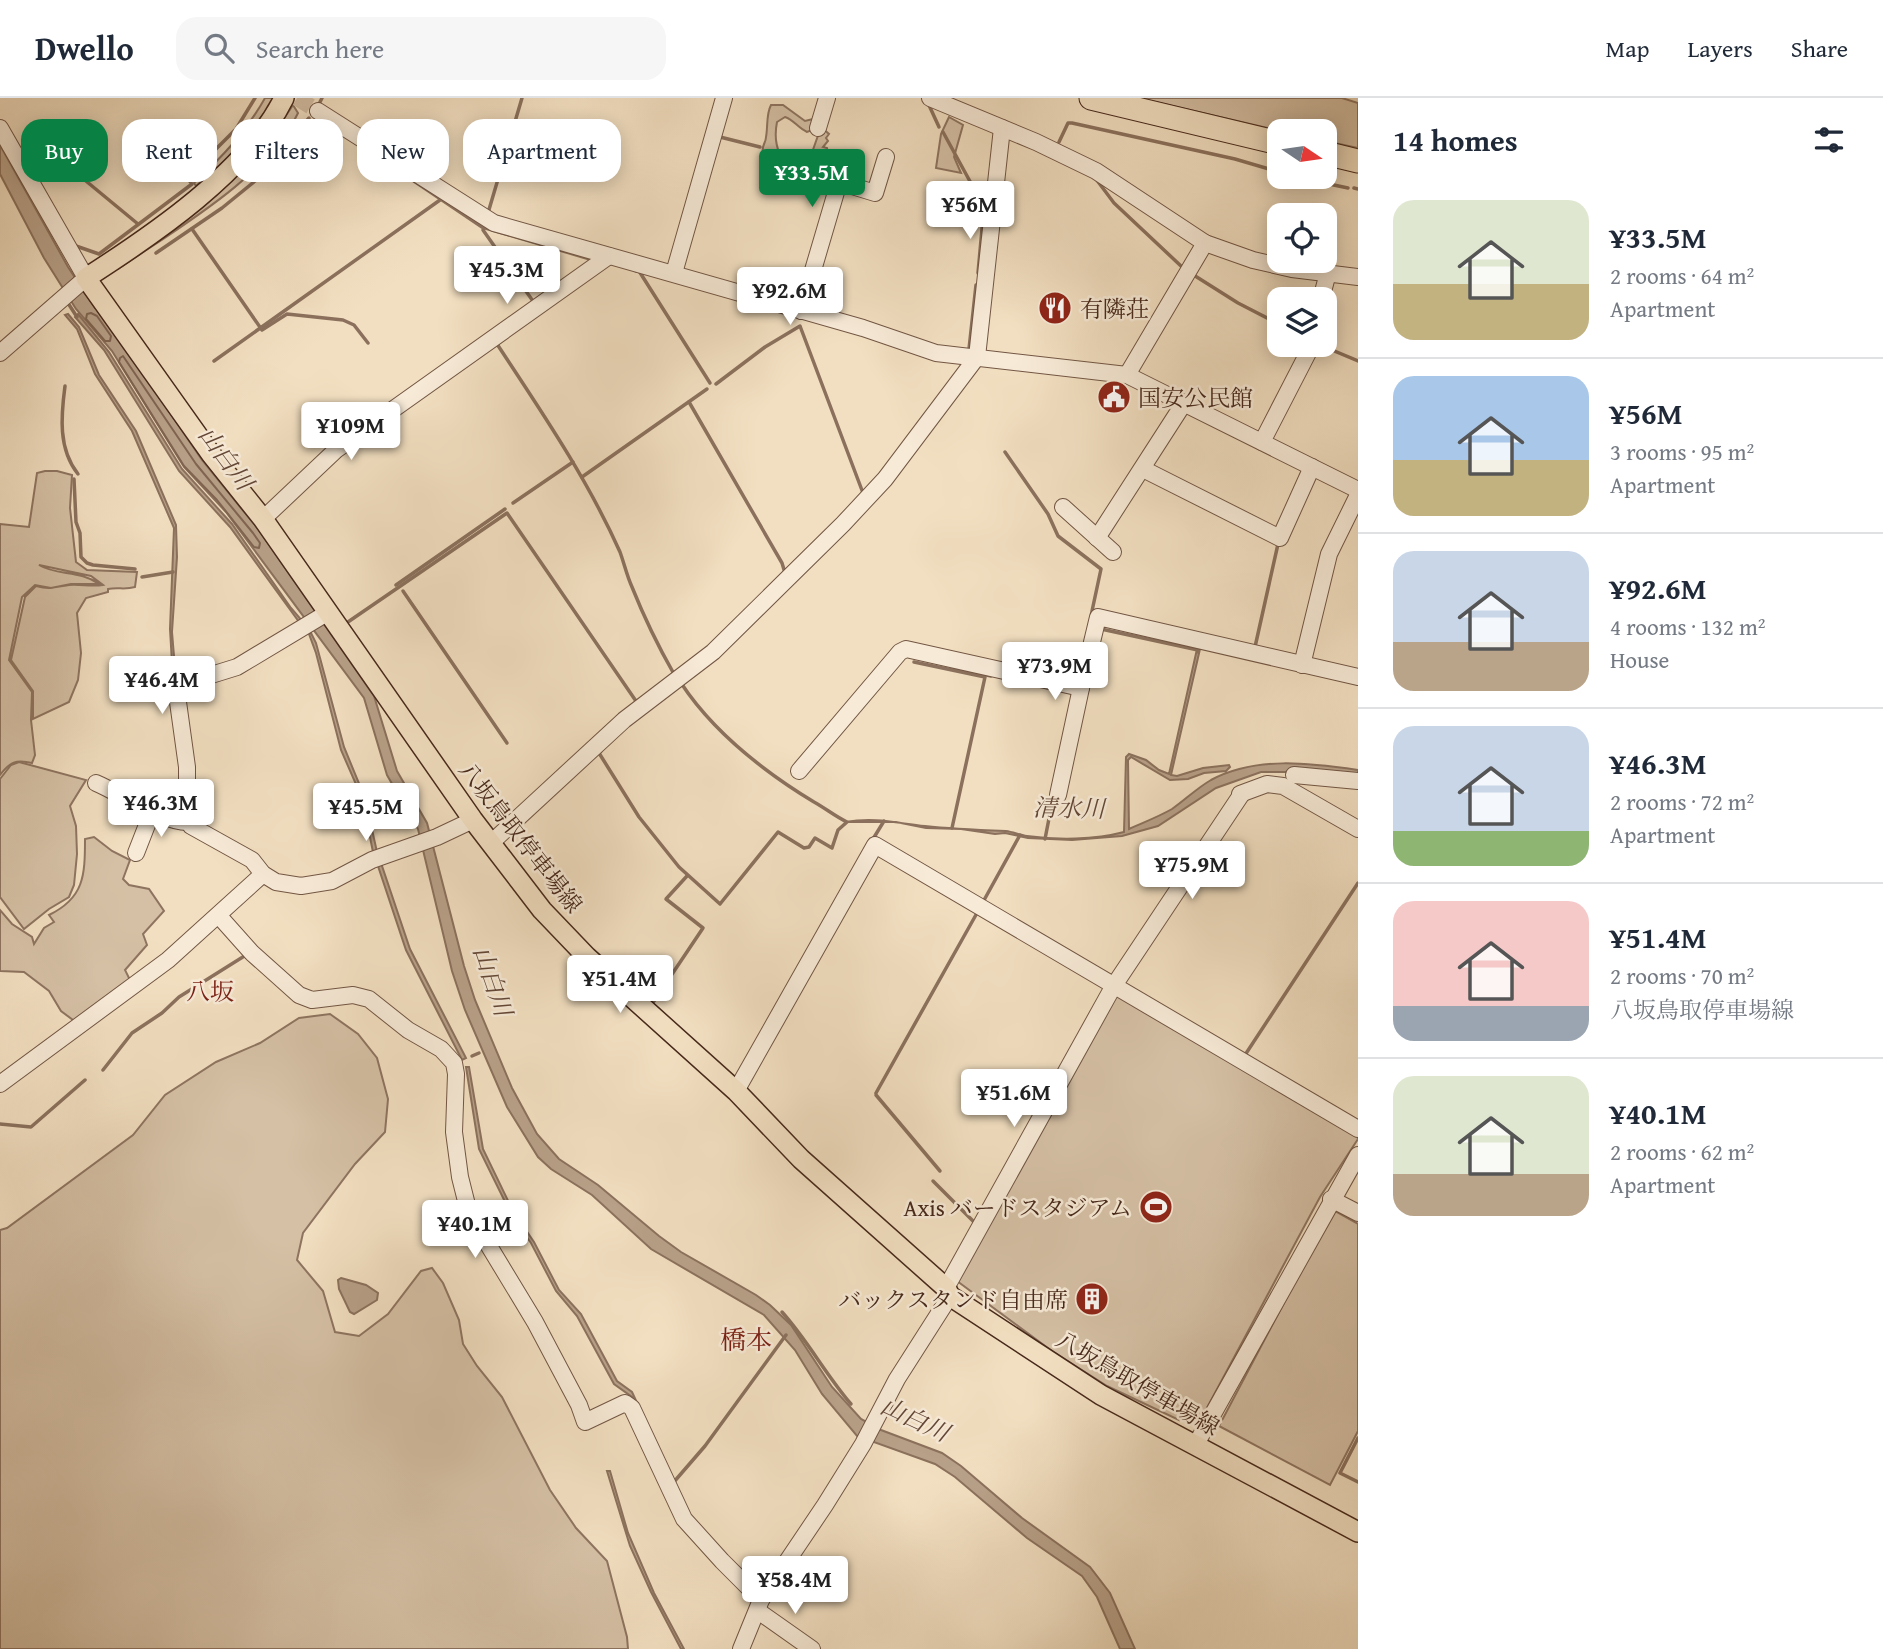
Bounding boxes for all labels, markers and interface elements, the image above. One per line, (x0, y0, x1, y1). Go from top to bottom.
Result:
search box (176, 17, 666, 80)
text: Dwello (35, 24, 134, 72)
icon: search (200, 29, 238, 67)
text: Search here (256, 29, 384, 68)
text: Map (1606, 31, 1649, 66)
text: Layers (1687, 31, 1753, 66)
text: Share (1791, 31, 1848, 66)
text: 14 homes (1393, 118, 1518, 162)
chip: Buy (21, 119, 108, 182)
chip: Rent (122, 119, 217, 182)
chip: Filters (231, 119, 343, 182)
chip: New (357, 119, 449, 182)
chip: Apartment (463, 119, 621, 182)
north arrow (1267, 119, 1337, 189)
map controls (1267, 119, 1337, 357)
icon: filters (1810, 121, 1848, 159)
pin: ¥33.5M (755, 150, 869, 209)
text: ¥33.5M (775, 155, 849, 188)
pin: ¥56M (929, 181, 1011, 241)
text: ¥56M (942, 187, 998, 220)
button: locate (1267, 203, 1337, 273)
text: ¥33.5M (1610, 215, 1706, 259)
icon: home (1449, 228, 1533, 312)
pin: ¥45.3M (450, 246, 564, 306)
text: ¥45.3M (470, 252, 544, 285)
text: 2 rooms · 64 m² (1610, 259, 1754, 292)
pin: ¥92.6M (733, 268, 847, 327)
text: ¥92.6M (753, 273, 827, 306)
button: layers (1267, 287, 1337, 357)
restaurant icon: 有隣荘 (1036, 289, 1074, 327)
place label: 有隣荘 (1080, 292, 1149, 325)
text: Apartment (1610, 292, 1715, 325)
public building icon: 国安公民館 (1095, 378, 1133, 416)
place label: 国安公民館 (1138, 381, 1253, 414)
text: ¥56M (1610, 391, 1682, 435)
pin: ¥109M (302, 402, 400, 462)
icon: home (1449, 404, 1533, 488)
text: ¥109M (317, 408, 385, 441)
water label: 山白川 (190, 419, 263, 500)
text: 3 rooms · 95 m² (1610, 435, 1754, 468)
text: Apartment (1610, 468, 1715, 501)
text: ¥92.6M (1610, 566, 1706, 610)
icon: home (1449, 579, 1533, 663)
text: 4 rooms · 132 m² (1610, 610, 1765, 643)
pin: ¥73.9M (998, 642, 1112, 702)
text: House (1610, 643, 1669, 676)
text: ¥73.9M (1018, 648, 1092, 681)
pin: ¥46.4M (105, 656, 219, 716)
text: ¥46.4M (125, 662, 199, 695)
text: ¥46.3M (1610, 741, 1706, 785)
street label: 八坂鳥取停車場線 (451, 754, 591, 920)
icon: home (1449, 754, 1533, 838)
pin: ¥46.3M (104, 780, 218, 839)
pin: ¥45.5M (309, 784, 423, 843)
text: ¥46.3M (124, 785, 198, 818)
text: 2 rooms · 72 m² (1610, 785, 1754, 818)
text: ¥45.5M (329, 789, 403, 822)
water label: 清水川 (1033, 790, 1108, 826)
text: Apartment (1610, 818, 1715, 851)
pin: ¥75.9M (1135, 842, 1249, 901)
text: ¥75.9M (1155, 847, 1229, 880)
text: ¥51.4M (1610, 915, 1706, 959)
icon: home (1449, 929, 1533, 1013)
water label: 山白川 (465, 941, 522, 1024)
pin: ¥51.4M (563, 956, 677, 1015)
text: 2 rooms · 70 m² (1610, 959, 1754, 992)
text: ¥51.4M (583, 961, 657, 994)
district label: 八坂 (186, 974, 234, 1009)
text: 八坂鳥取停車場線 (1610, 993, 1794, 1026)
pin: ¥51.6M (957, 1070, 1071, 1129)
text: ¥51.6M (977, 1075, 1051, 1108)
text: ¥40.1M (1610, 1091, 1706, 1135)
icon: home (1449, 1104, 1533, 1188)
text: 2 rooms · 62 m² (1610, 1135, 1754, 1168)
text: Apartment (1610, 1168, 1715, 1201)
sports icon: Axis バードスタジアム (1137, 1188, 1175, 1226)
place label: Axis バードスタジアム (904, 1191, 1132, 1224)
pin: ¥40.1M (418, 1200, 532, 1260)
text: ¥40.1M (438, 1206, 512, 1239)
building icon: バックスタンド自由席 (1073, 1280, 1111, 1318)
place label: バックスタンド自由席 (838, 1283, 1068, 1316)
district label: 橋本 (720, 1320, 772, 1359)
street label: 八坂鳥取停車場線 (1050, 1323, 1226, 1443)
water label: 山白川 (875, 1388, 958, 1451)
pin: ¥58.4M (738, 1556, 852, 1616)
text: ¥58.4M (758, 1562, 832, 1595)

